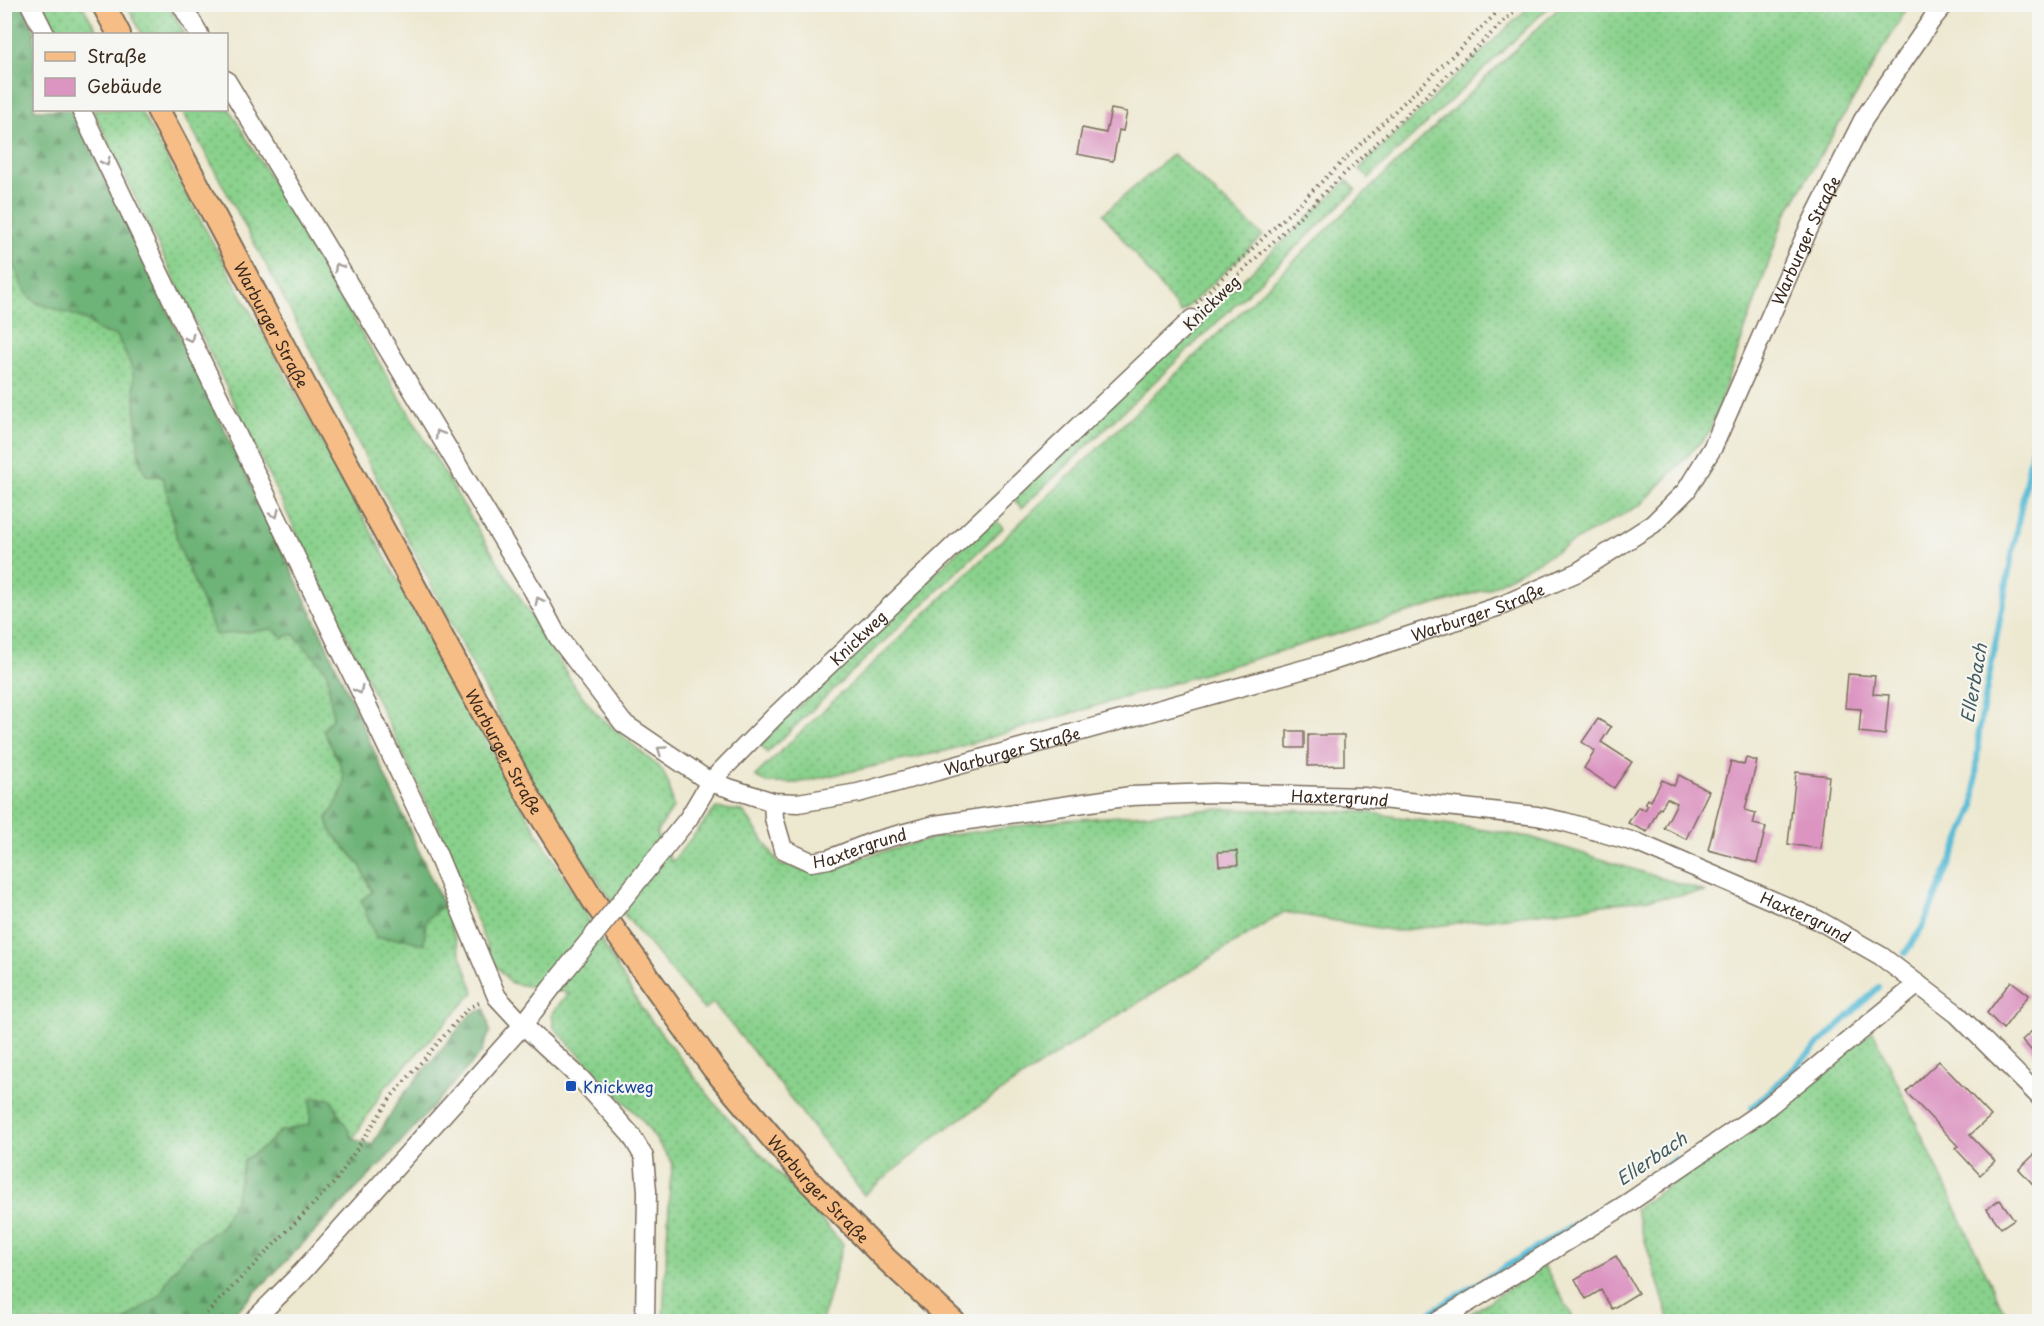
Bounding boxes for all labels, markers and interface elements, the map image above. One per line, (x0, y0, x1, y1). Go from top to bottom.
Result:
legend (33, 33, 228, 111)
text: Straße (87, 42, 147, 69)
text: Gebäude (87, 72, 162, 99)
one-way arrow (99, 156, 110, 167)
street label: Warburger Straße (1765, 171, 1845, 309)
street label: Warburger Straße (229, 257, 316, 392)
one-way arrow (333, 263, 345, 273)
street label: Knickweg (1177, 269, 1245, 335)
one-way arrow (183, 332, 195, 343)
one-way arrow (434, 430, 446, 440)
one-way arrow (267, 507, 279, 518)
street label: Warburger Straße (1408, 576, 1548, 646)
one-way arrow (535, 597, 546, 607)
street label: Knickweg (824, 604, 892, 670)
water label: Ellerbach (1953, 641, 1993, 725)
one-way arrow (352, 683, 364, 694)
street label: Warburger Straße (460, 684, 549, 819)
street label: Warburger Straße (941, 720, 1082, 781)
one-way arrow (657, 745, 667, 757)
street label: Haxtergrund (1291, 783, 1390, 812)
street label: Haxtergrund (811, 821, 909, 874)
street label: Haxtergrund (1757, 885, 1855, 948)
place label: Knickweg (583, 1074, 654, 1098)
marker: Knickweg (564, 1079, 578, 1093)
water label: Ellerbach (1610, 1124, 1692, 1192)
street label: Warburger Straße (762, 1129, 875, 1248)

